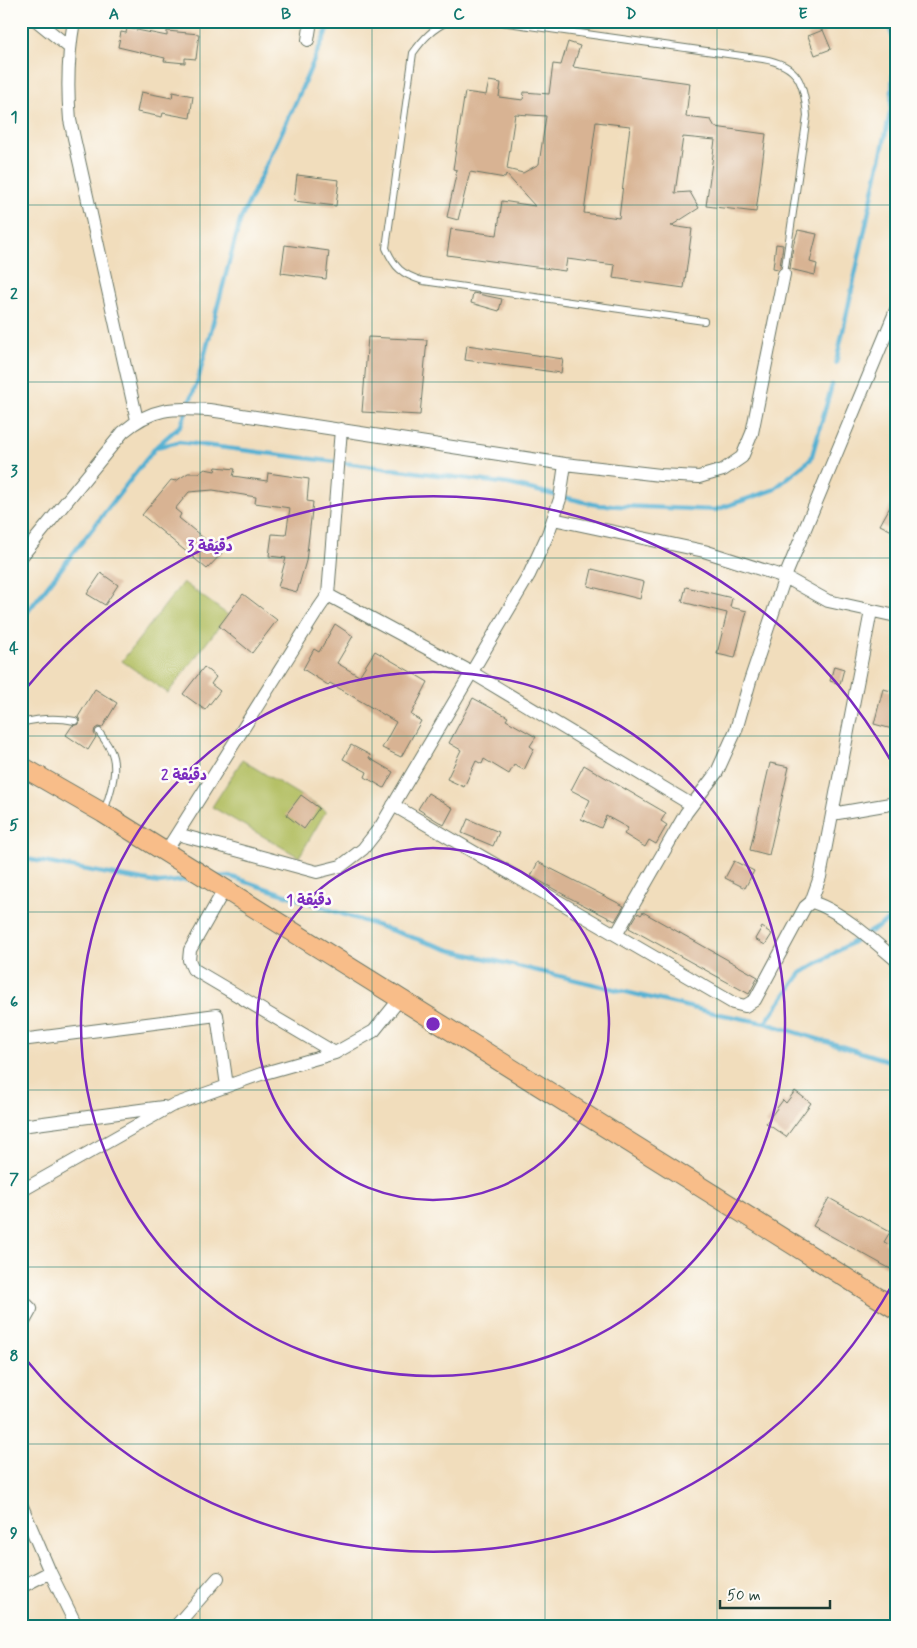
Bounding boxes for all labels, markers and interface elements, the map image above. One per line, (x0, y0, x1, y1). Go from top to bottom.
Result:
text: A (109, 4, 119, 25)
text: B (281, 4, 291, 25)
text: C (453, 4, 465, 25)
text: D (625, 4, 637, 25)
text: E (798, 4, 808, 25)
text: 1 (10, 107, 18, 128)
text: 2 (10, 284, 18, 305)
text: 3 (10, 461, 18, 482)
text: 3 دقيقة (187, 537, 233, 557)
text: 4 (9, 638, 19, 659)
text: 2 دقيقة (161, 766, 207, 786)
text: 5 (9, 815, 19, 836)
text: 1 دقيقة (286, 891, 332, 911)
text: 6 (10, 992, 18, 1013)
centre of rings (424, 1015, 442, 1033)
text: 7 (9, 1169, 19, 1190)
text: 8 (9, 1346, 19, 1367)
text: 9 (10, 1523, 18, 1544)
scale bar (720, 1578, 830, 1610)
text: 50 m (727, 1586, 761, 1606)

